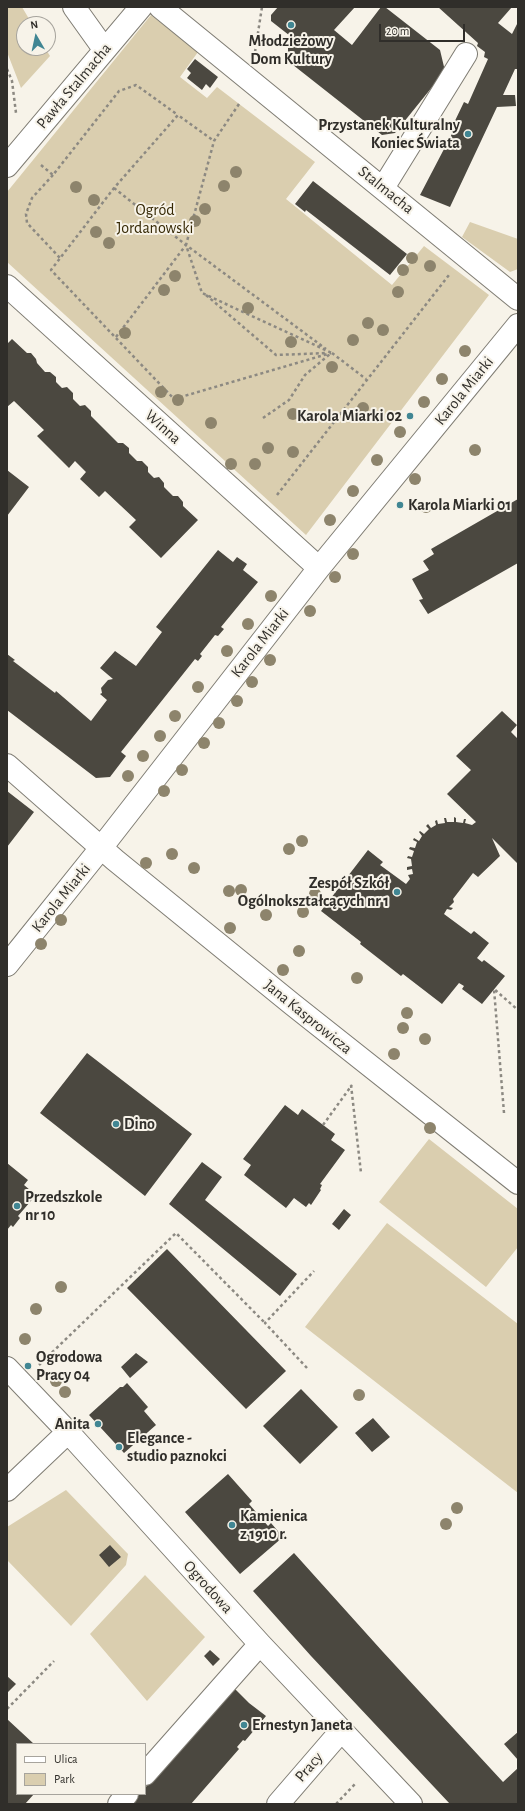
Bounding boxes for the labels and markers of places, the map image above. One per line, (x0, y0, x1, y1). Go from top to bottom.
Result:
marker: Młodzieżowy Dom Kultury (286, 20, 296, 30)
place label: Młodzieżowy Dom Kultury (249, 31, 333, 69)
place label: Przystanek Kulturalny Koniec Świata (318, 115, 460, 153)
marker: Przystanek Kulturalny Koniec Świata (463, 129, 473, 139)
place label: Karola Miarki 02 (297, 406, 402, 426)
marker: Karola Miarki 02 (405, 411, 415, 421)
place label: Karola Miarki 01 (408, 495, 511, 515)
marker: Karola Miarki 01 (395, 500, 405, 510)
place label: Zespół Szkół Ogólnokształcących nr 1 (238, 873, 389, 911)
marker: Zespół Szkół Ogólnokształcących nr 1 (392, 887, 402, 897)
place label: Dino (124, 1114, 155, 1134)
marker: Dino (111, 1119, 121, 1129)
place label: Przedszkole nr 10 (25, 1187, 102, 1225)
marker: Przedszkole nr 10 (12, 1201, 22, 1211)
place label: Ogrodowa Pracy 04 (36, 1347, 103, 1385)
marker: Ogrodowa Pracy 04 (23, 1361, 33, 1371)
place label: Anita (55, 1414, 90, 1434)
marker: Anita (93, 1419, 103, 1429)
place label: Elegance - studio paznokci (127, 1428, 227, 1466)
marker: Elegance - studio paznokci (114, 1442, 124, 1452)
place label: Kamienica z 1910 r. (240, 1506, 308, 1544)
marker: Kamienica z 1910 r. (227, 1520, 237, 1530)
place label: Ernestyn Janeta (252, 1715, 353, 1735)
marker: Ernestyn Janeta (239, 1720, 249, 1730)

